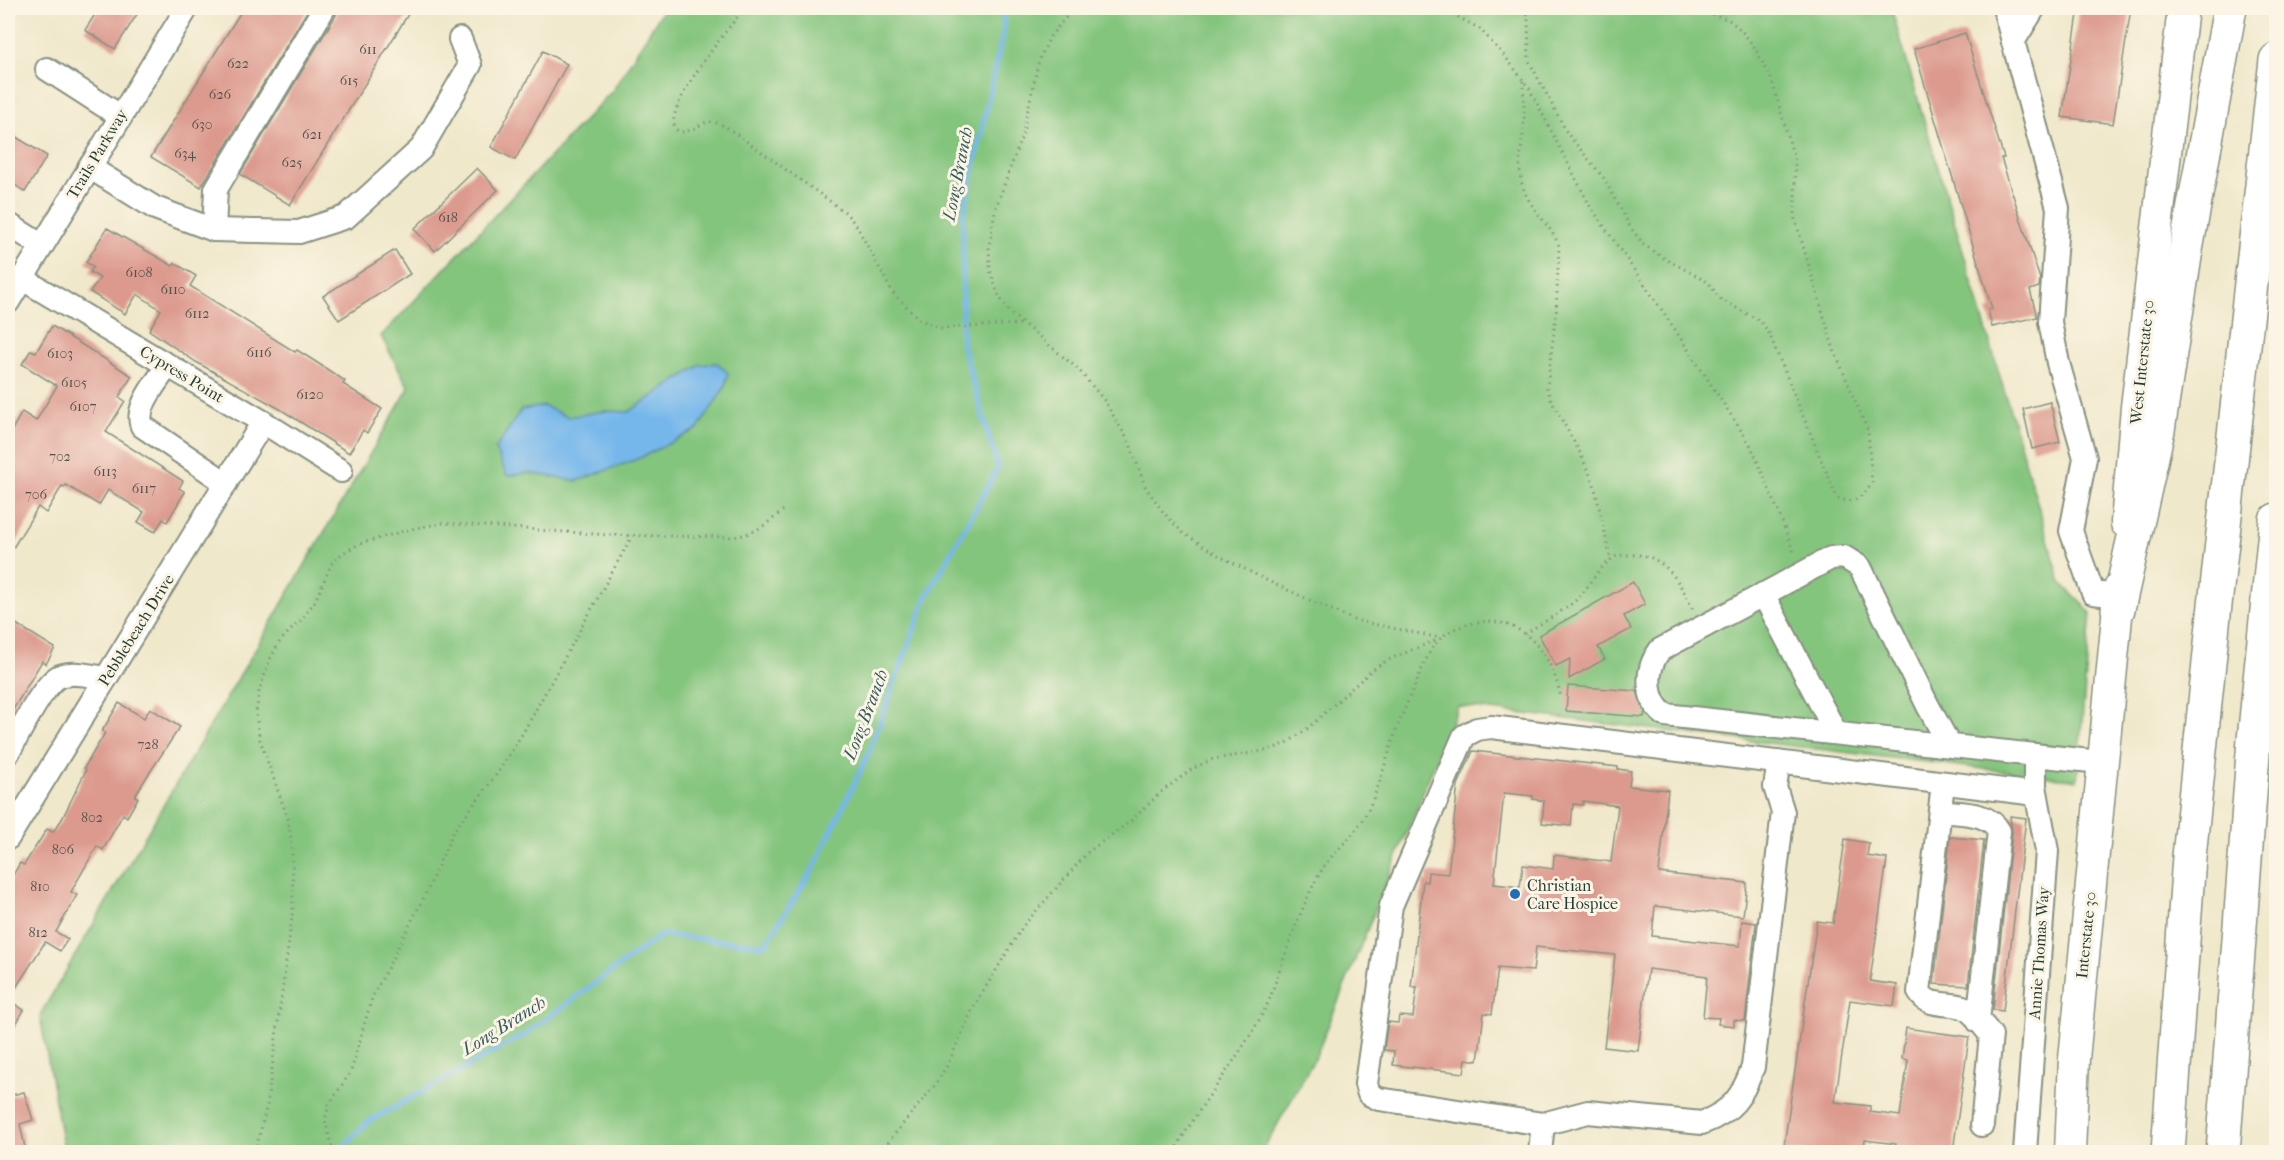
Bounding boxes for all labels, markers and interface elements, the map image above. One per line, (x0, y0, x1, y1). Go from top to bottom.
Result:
house number: 611 (359, 41, 377, 58)
house number: 622 (227, 55, 249, 72)
house number: 615 (340, 72, 358, 89)
house number: 626 (209, 86, 232, 103)
street label: Trails Parkway (63, 105, 132, 202)
house number: 630 (191, 116, 213, 133)
water label: Long Branch (938, 125, 977, 225)
house number: 621 (302, 126, 322, 143)
house number: 634 (174, 145, 197, 162)
house number: 625 (282, 154, 302, 171)
house number: 618 (438, 209, 458, 226)
house number: 6108 (125, 264, 153, 281)
house number: 6110 (160, 281, 186, 298)
street label: West Interstate 30 (2126, 299, 2158, 426)
house number: 6112 (185, 305, 209, 322)
street label: Cypress Point (137, 341, 228, 407)
house number: 6116 (246, 344, 272, 361)
house number: 6103 (47, 345, 73, 362)
house number: 6105 (61, 374, 87, 391)
house number: 6120 (296, 386, 324, 403)
house number: 6107 (70, 398, 97, 415)
house number: 702 (49, 448, 71, 465)
house number: 6113 (93, 463, 117, 480)
house number: 6117 (132, 480, 156, 497)
house number: 706 (25, 486, 47, 503)
street label: Pebblebeach Drive (94, 571, 178, 689)
water label: Long Branch (838, 667, 893, 765)
house number: 728 (138, 736, 158, 753)
house number: 802 (81, 809, 103, 826)
house number: 806 (52, 841, 75, 858)
place label: Christian Care Hospice (1527, 876, 1618, 913)
house number: 810 (30, 878, 50, 895)
street label: Annie Thomas Way (2025, 885, 2053, 1021)
marker: Christian Care Hospice (1508, 887, 1522, 901)
street label: Interstate 30 (2072, 891, 2100, 979)
house number: 812 (28, 924, 48, 941)
water label: Long Branch (456, 992, 550, 1061)

